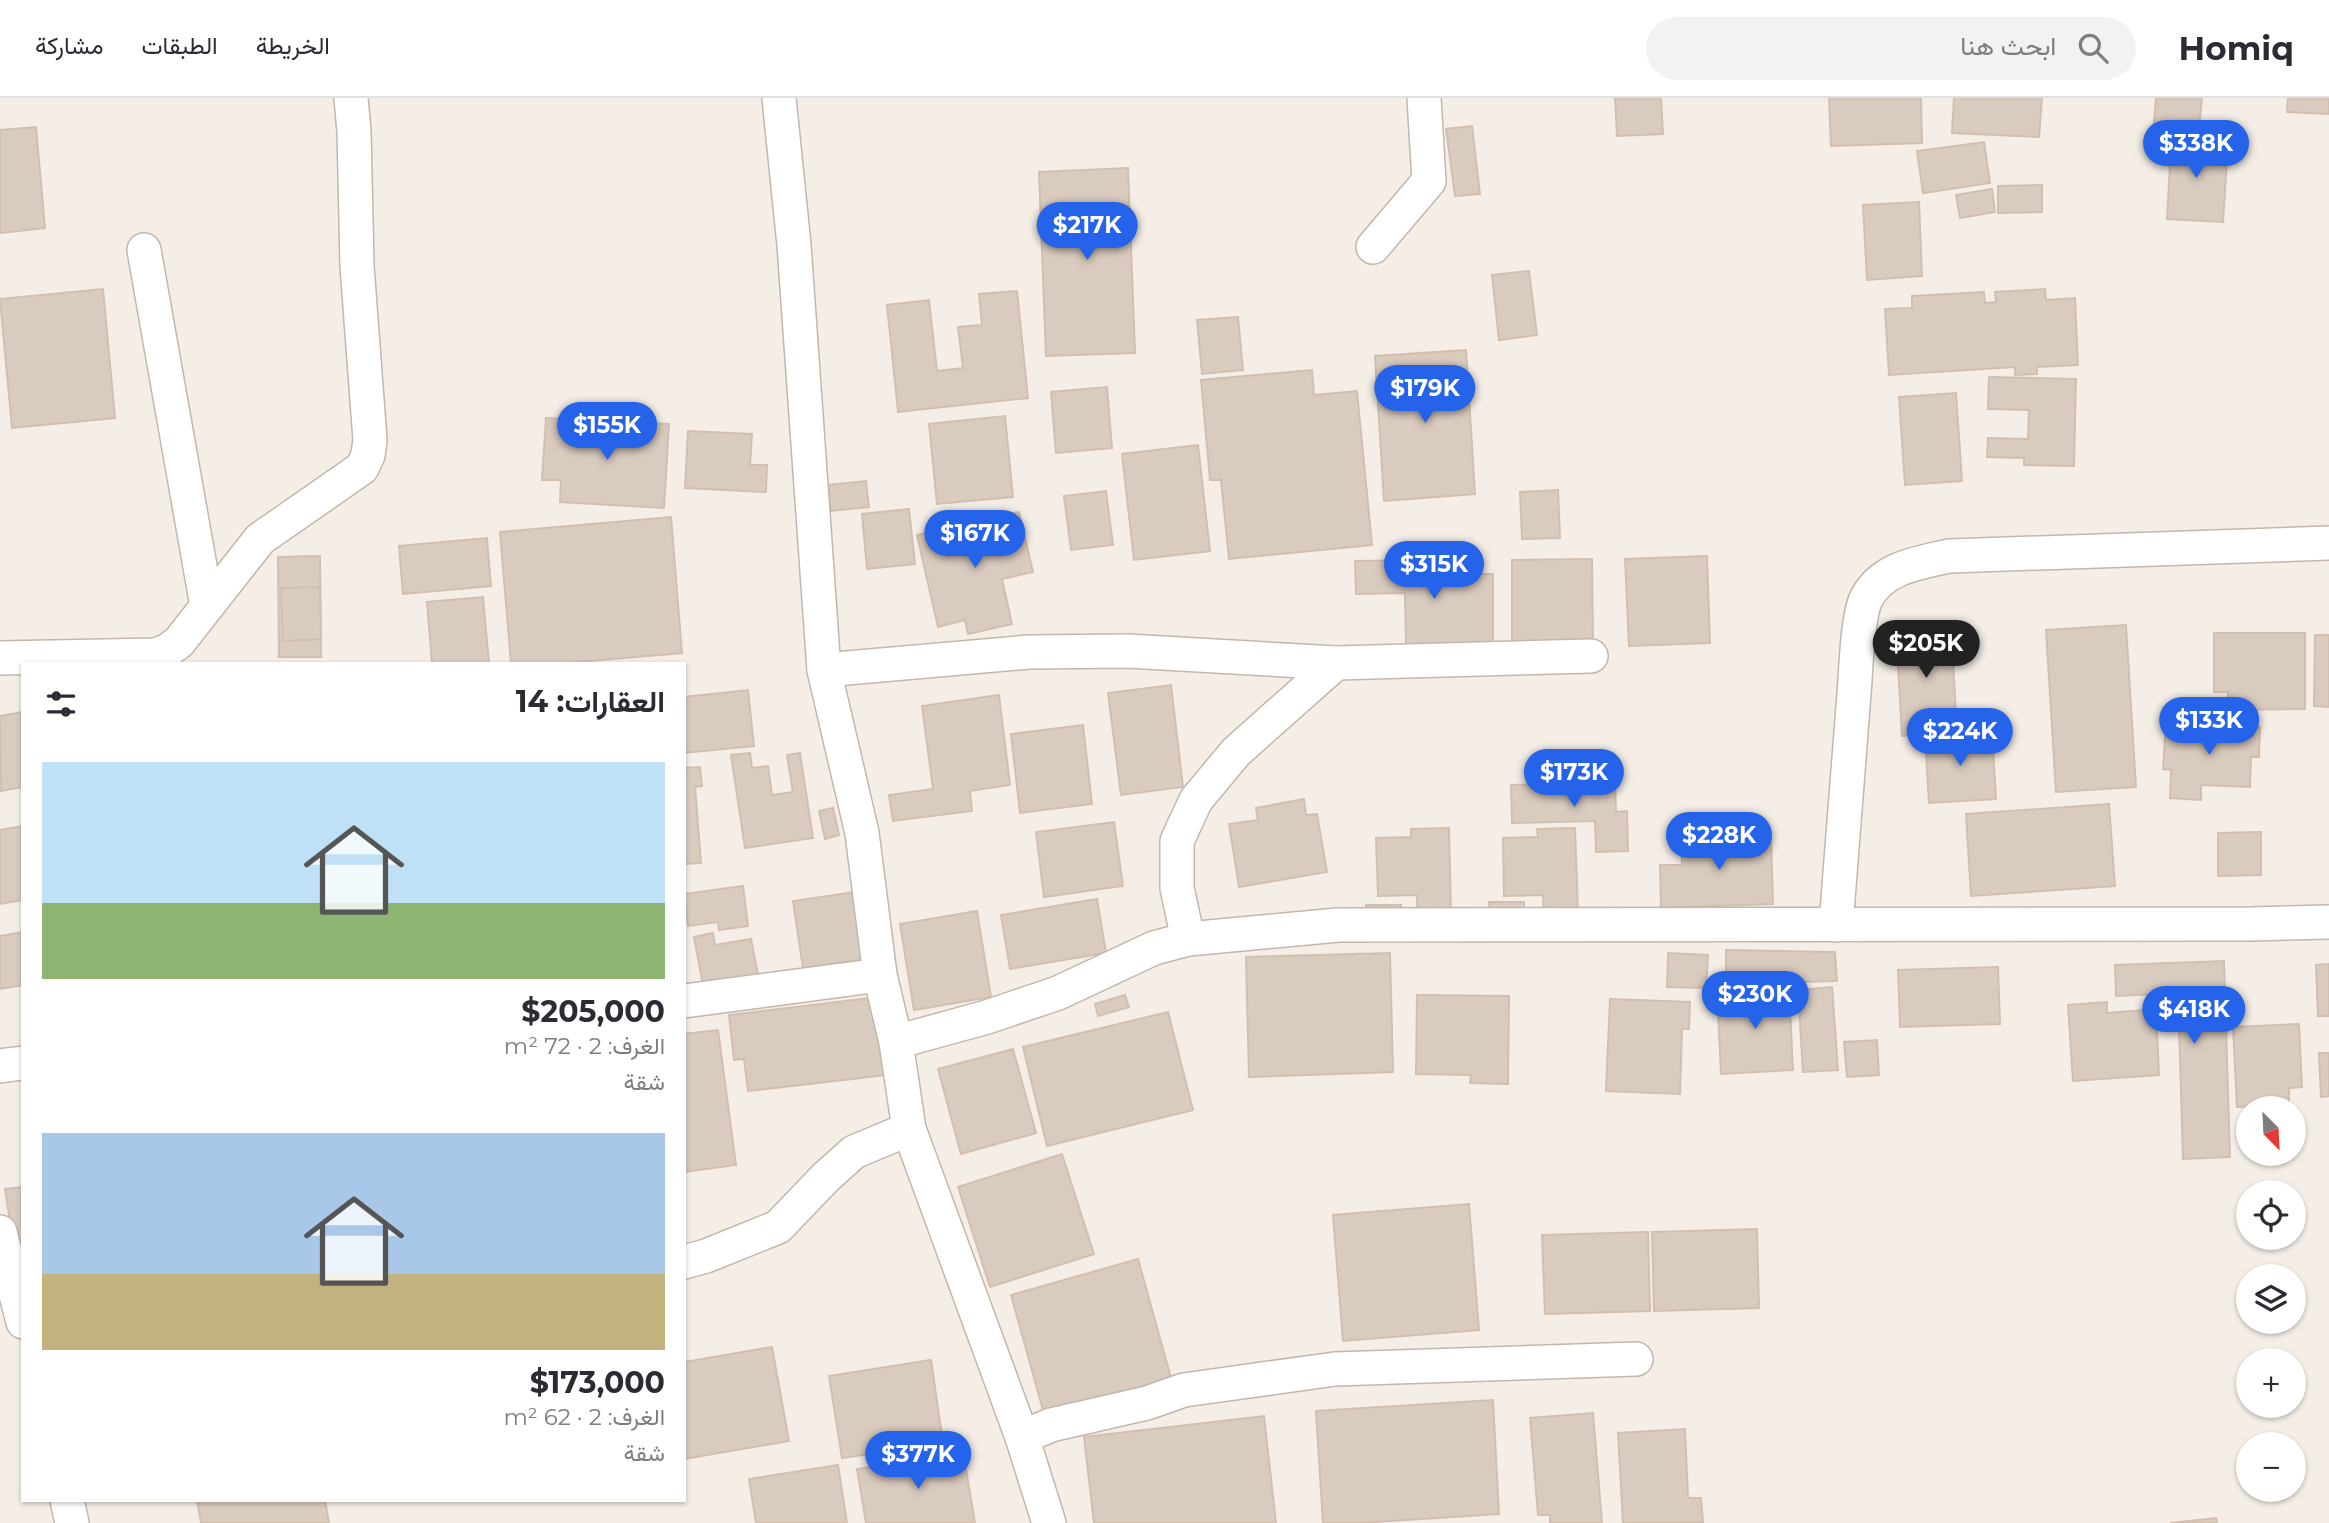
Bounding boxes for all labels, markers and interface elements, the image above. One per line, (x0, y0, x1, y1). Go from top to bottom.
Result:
search box (1646, 17, 2136, 80)
text: Homiq (2178, 28, 2294, 68)
icon: search (2074, 29, 2112, 67)
text: ابحث هنا (1960, 30, 2056, 62)
text: مشاركة (35, 31, 103, 60)
text: الطبقات (141, 31, 218, 60)
text: الخريطة (256, 31, 330, 60)
pin: $338K (2147, 120, 2245, 180)
text: $338K (2159, 129, 2233, 157)
pin: $217K (1038, 202, 1136, 262)
text: $217K (1053, 211, 1121, 239)
pin: $179K (1376, 366, 1474, 425)
text: $179K (1390, 374, 1460, 402)
pin: $155K (558, 402, 656, 462)
text: $155K (573, 411, 641, 439)
pin: $167K (926, 510, 1024, 570)
text: $167K (940, 519, 1010, 547)
pin: $315K (1385, 542, 1483, 601)
text: $315K (1400, 550, 1468, 578)
pin: $205K (1877, 620, 1975, 680)
text: $205K (1889, 629, 1963, 657)
text: العقارات: 14 (516, 683, 665, 720)
icon: filters (42, 685, 80, 723)
pin: $133K (2160, 698, 2258, 757)
text: $133K (2175, 706, 2243, 734)
pin: $224K (1911, 708, 2009, 768)
text: $224K (1923, 717, 1997, 745)
pin: $173K (1525, 750, 1623, 809)
text: $173K (1540, 758, 1608, 786)
icon: home (291, 807, 417, 933)
pin: $228K (1670, 812, 1768, 872)
text: $228K (1682, 821, 1756, 849)
pin: $230K (1706, 972, 1804, 1031)
text: $230K (1718, 980, 1792, 1008)
pin: $418K (2145, 986, 2243, 1046)
text: $205,000 (521, 993, 665, 1030)
text: $418K (2158, 995, 2230, 1023)
text: الغرف: 2 · 72 m² (504, 1032, 665, 1060)
text: شقة (623, 1068, 665, 1096)
north arrow (2236, 1096, 2306, 1166)
map controls (2236, 1096, 2306, 1502)
icon: home (291, 1178, 417, 1304)
button: locate (2236, 1180, 2306, 1250)
button: layers (2236, 1264, 2306, 1334)
button: + (2236, 1348, 2306, 1418)
text: $173,000 (530, 1364, 665, 1401)
text: الغرف: 2 · 62 m² (503, 1403, 665, 1431)
pin: $377K (869, 1432, 967, 1491)
button: − (2236, 1432, 2306, 1502)
text: شقة (623, 1439, 665, 1467)
text: $377K (881, 1440, 955, 1468)

